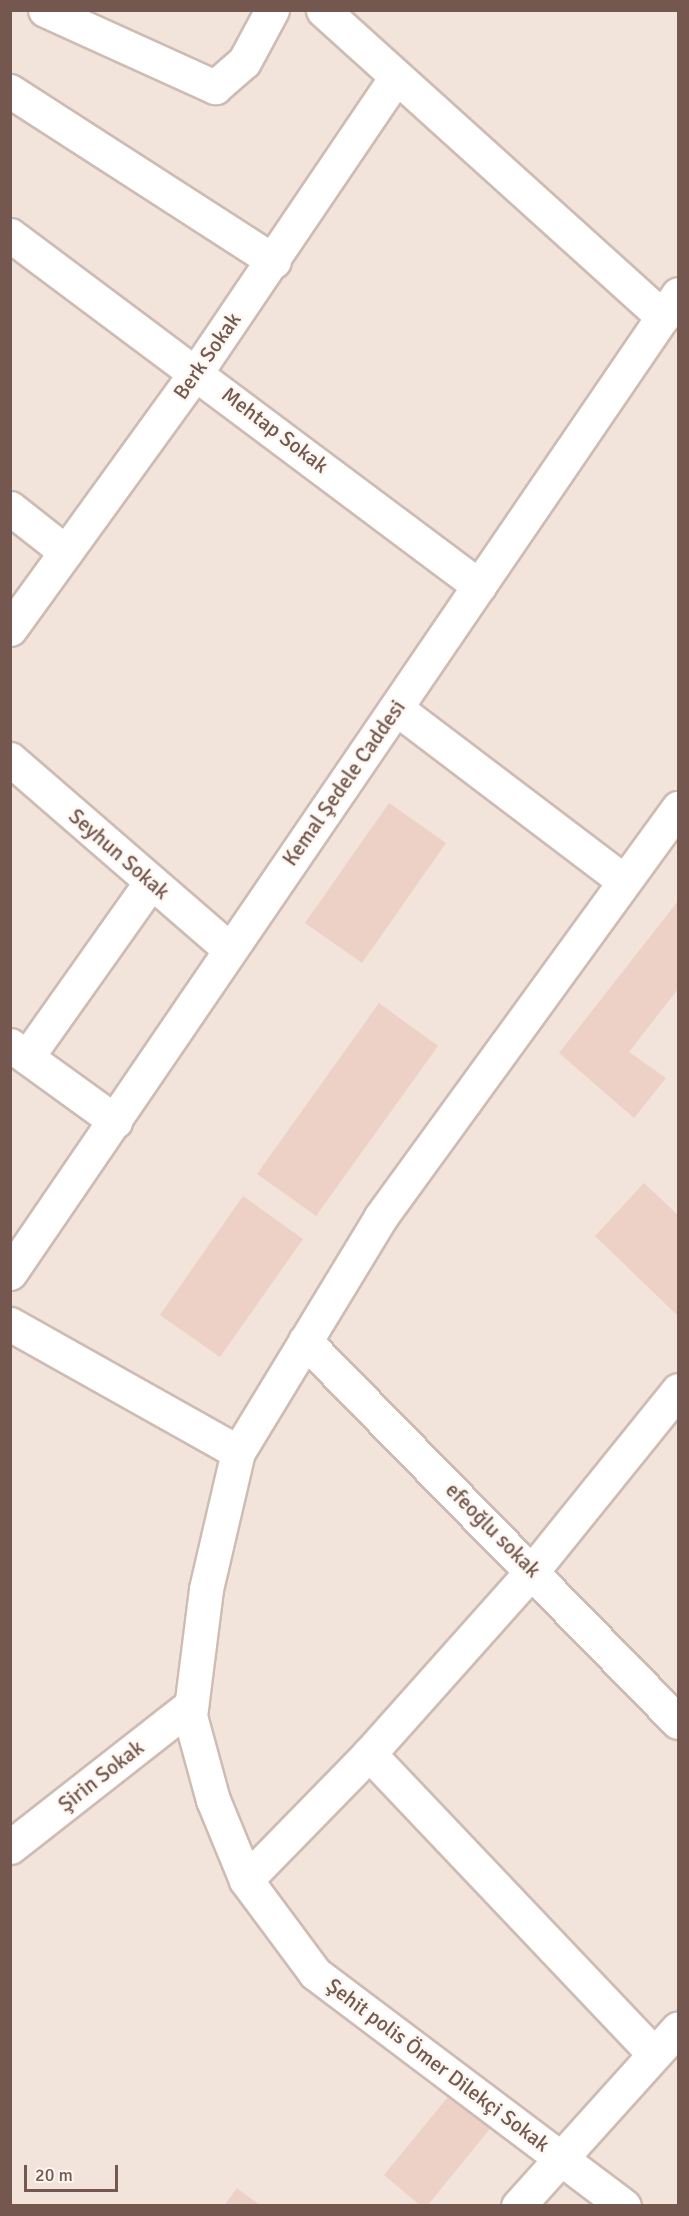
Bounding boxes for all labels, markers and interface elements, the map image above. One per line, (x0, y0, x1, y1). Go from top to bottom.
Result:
street label: Berk Sokak (168, 308, 246, 404)
street label: Mehtap Sokak (217, 382, 333, 478)
street label: Kemal Şedele Caddesi (277, 695, 411, 871)
street label: Seyhun Sokak (64, 803, 174, 905)
street label: efeoğlu sokak (440, 1477, 546, 1583)
street label: Şirin Sokak (53, 1735, 149, 1817)
street label: Şehit polis Ömer Dilekçi Sokak (321, 1973, 555, 2157)
scale bar (27, 2153, 122, 2191)
text: 20 m (35, 2164, 73, 2186)

